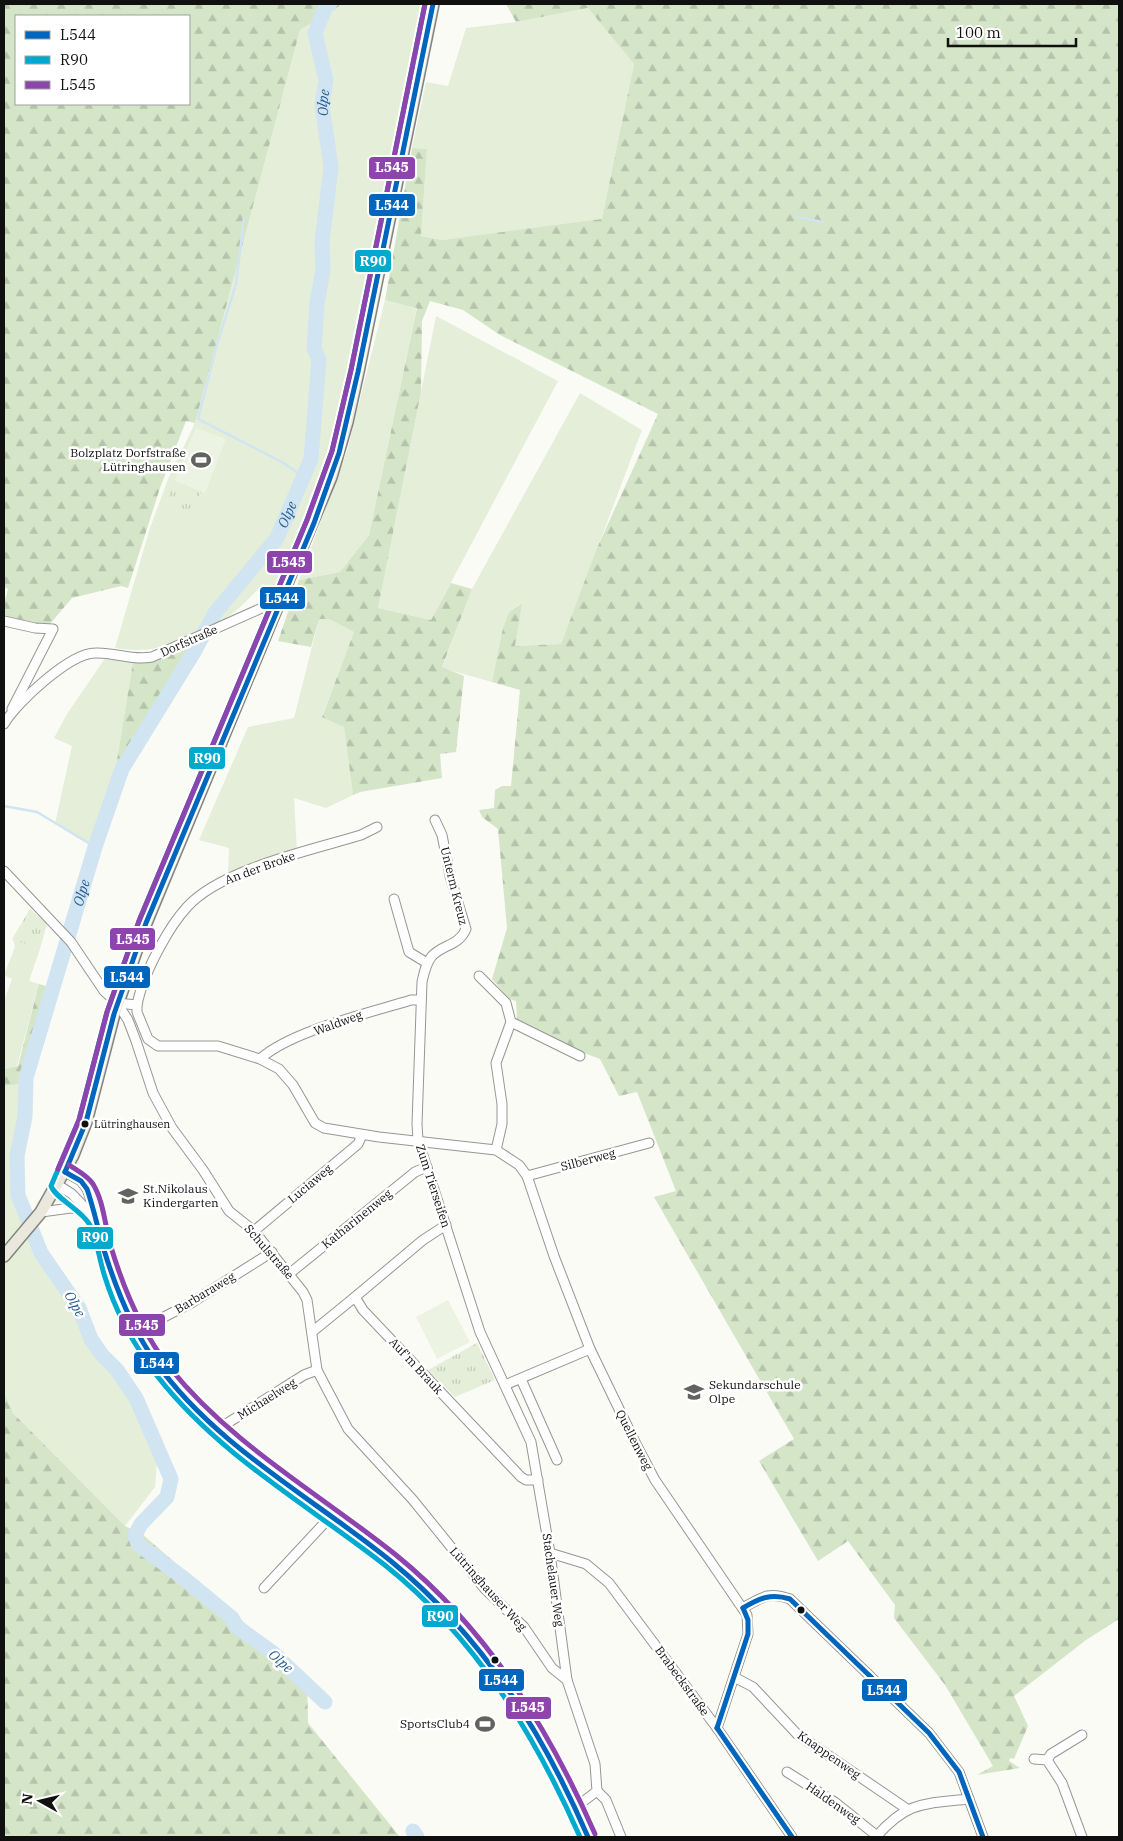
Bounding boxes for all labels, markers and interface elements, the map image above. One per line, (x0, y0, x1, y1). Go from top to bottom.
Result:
legend (15, 15, 190, 105)
scale bar (948, 15, 1076, 47)
text: 100 m (956, 23, 1001, 42)
text: L544 (60, 25, 96, 44)
text: R90 (60, 50, 88, 69)
text: L545 (60, 75, 96, 94)
water label: Olpe (313, 87, 334, 117)
line badge: L545 (368, 156, 416, 180)
text: L545 (375, 158, 409, 176)
line badge: L544 (368, 193, 416, 217)
text: L544 (375, 196, 409, 214)
line badge: R90 (354, 249, 392, 273)
text: R90 (359, 252, 387, 270)
place label: Bolzplatz Dorfstraße Lütringhausen (70, 445, 186, 474)
sports icon: Bolzplatz Dorfstraße Lütringhausen (190, 449, 212, 471)
water label: Olpe (273, 498, 301, 530)
line badge: L545 (266, 550, 313, 574)
text: L545 (272, 553, 306, 571)
line badge: L544 (259, 586, 306, 610)
text: L544 (265, 589, 299, 607)
street label: Dorfstraße (158, 621, 220, 660)
line badge: R90 (188, 746, 226, 770)
text: R90 (193, 749, 221, 767)
street label: Unterm Kreuz (437, 845, 471, 927)
street label: An der Broke (223, 848, 297, 887)
water label: Olpe (69, 877, 94, 908)
line badge: L545 (109, 927, 156, 951)
text: L545 (116, 930, 150, 948)
line badge: L544 (103, 965, 151, 989)
text: L544 (110, 968, 144, 986)
street label: Waldweg (312, 1007, 365, 1038)
place label: Lütringhausen (94, 1117, 170, 1131)
marker: Lütringhausen (80, 1119, 90, 1129)
street label: Zum Tierseifen (413, 1142, 454, 1230)
street label: Silberweg (559, 1145, 617, 1174)
street label: Luciaweg (285, 1161, 335, 1206)
place label: St.Nikolaus Kindergarten (143, 1181, 219, 1210)
school or university icon: St.Nikolaus Kindergarten (117, 1185, 139, 1207)
street label: Katharinenweg (319, 1185, 395, 1251)
street label: Schulstraße (241, 1221, 297, 1282)
line badge: R90 (76, 1226, 114, 1250)
text: R90 (81, 1228, 109, 1246)
street label: Barbaraweg (172, 1268, 238, 1316)
water label: Olpe (61, 1288, 90, 1321)
line badge: L545 (118, 1313, 166, 1337)
text: L545 (125, 1316, 159, 1334)
street label: Auf'm Brauk (386, 1334, 446, 1397)
line badge: L544 (133, 1351, 180, 1375)
text: L544 (140, 1354, 174, 1372)
street label: Michaelweg (234, 1374, 299, 1423)
place label: Sekundarschule Olpe (709, 1377, 801, 1406)
school or university icon: Sekundarschule Olpe (683, 1381, 705, 1403)
street label: Quellenweg (613, 1407, 656, 1473)
street label: Stachelauer Weg (540, 1532, 568, 1628)
street label: Lütringhauser Weg (447, 1544, 530, 1634)
line badge: R90 (421, 1604, 459, 1628)
unlabelled marker (796, 1605, 806, 1615)
text: R90 (426, 1607, 454, 1625)
street label: Brabeckstraße (652, 1643, 713, 1719)
water label: Olpe (265, 1645, 298, 1677)
unlabelled marker (490, 1655, 500, 1665)
line badge: L544 (478, 1668, 525, 1692)
text: L544 (484, 1671, 518, 1689)
line badge: L544 (861, 1678, 908, 1702)
text: L544 (867, 1681, 901, 1699)
line badge: L545 (505, 1696, 552, 1720)
text: L545 (511, 1698, 545, 1716)
sports icon: SportsClub4 (474, 1713, 496, 1735)
place label: SportsClub4 (400, 1716, 470, 1731)
street label: Knappenweg (795, 1727, 864, 1782)
north arrow (15, 1776, 65, 1826)
street label: Haldenweg (803, 1778, 864, 1827)
text: N (17, 1792, 37, 1806)

